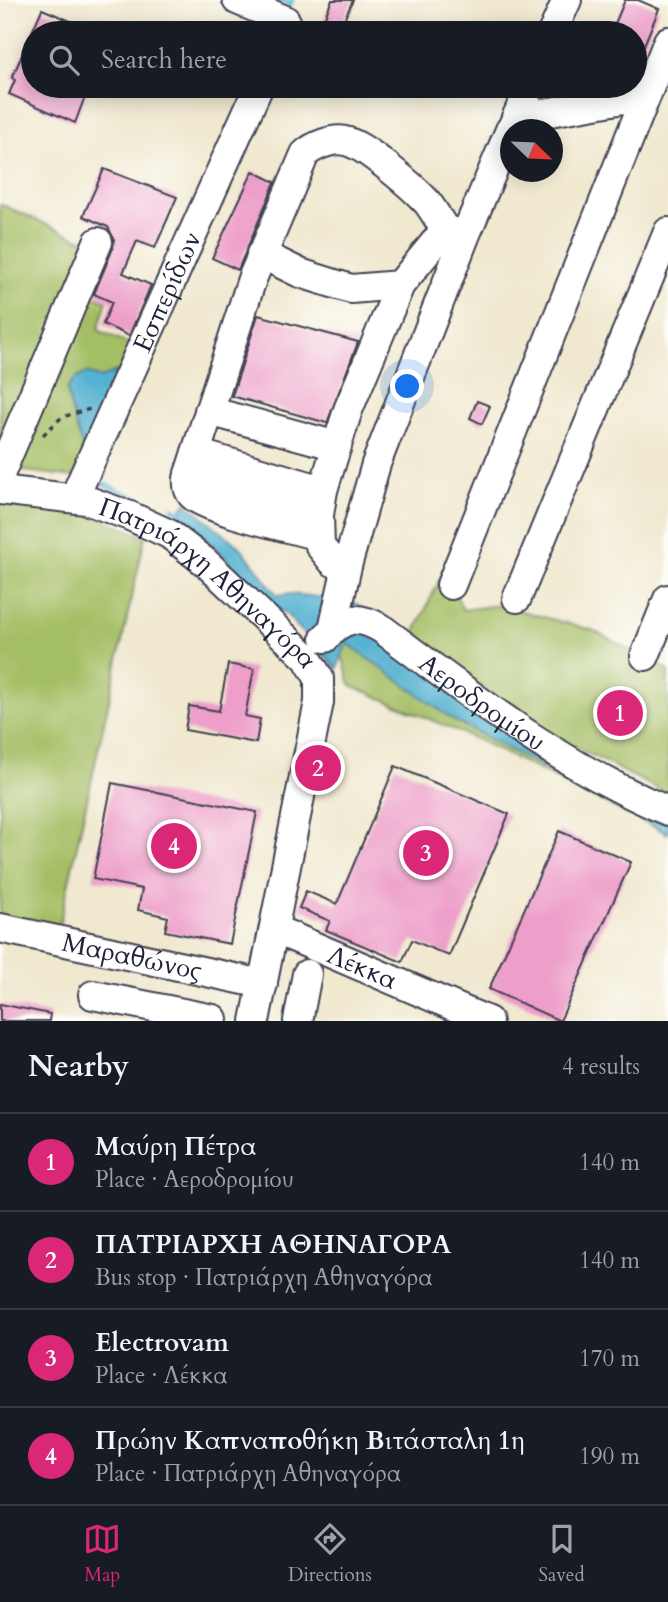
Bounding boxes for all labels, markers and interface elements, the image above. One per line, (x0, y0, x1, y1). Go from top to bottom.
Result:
search box (21, 21, 647, 98)
icon: search (45, 41, 83, 79)
text: Search here (101, 42, 227, 77)
north arrow (500, 119, 563, 182)
street label: Εσπερίδων (124, 226, 209, 358)
your location (390, 369, 424, 403)
street label: Πατριάρχη Αθηναγόρα (94, 489, 326, 674)
street label: Αεροδρομίου (412, 645, 552, 759)
pin: 1 (597, 687, 643, 739)
pin: 2 (295, 742, 341, 794)
pin: 4 (151, 820, 197, 872)
pin: 3 (403, 827, 449, 879)
street label: Μαραθώνος (59, 924, 205, 988)
street label: Λέκκα (322, 937, 403, 997)
text: Nearby (28, 1046, 129, 1087)
text: 4 results (562, 1051, 640, 1082)
text: Μαύρη Πέτρα (95, 1129, 256, 1164)
text: 1 (45, 1147, 57, 1178)
text: 140 m (579, 1147, 640, 1178)
text: Place · Αεροδρομίου (95, 1164, 294, 1195)
text: ΠΑΤΡΙΑΡΧΗ ΑΘΗΝΑΓΟΡΑ (95, 1227, 451, 1262)
text: 2 (45, 1245, 57, 1276)
text: 140 m (579, 1245, 640, 1276)
text: Bus stop · Πατριάρχη Αθηναγόρα (95, 1262, 432, 1293)
text: Electrovam (95, 1325, 229, 1360)
text: 3 (45, 1343, 57, 1374)
text: 170 m (579, 1343, 640, 1374)
text: Place · Λέκκα (95, 1360, 227, 1391)
text: Πρώην Καπναποθήκη Βιτάσταλη 1η (95, 1423, 525, 1458)
text: 4 (45, 1441, 57, 1472)
text: 190 m (579, 1441, 640, 1472)
text: Place · Πατριάρχη Αθηναγόρα (95, 1458, 401, 1489)
tab: Map (83, 1520, 121, 1588)
tab: Directions (288, 1520, 372, 1588)
tab: Saved (539, 1520, 585, 1588)

